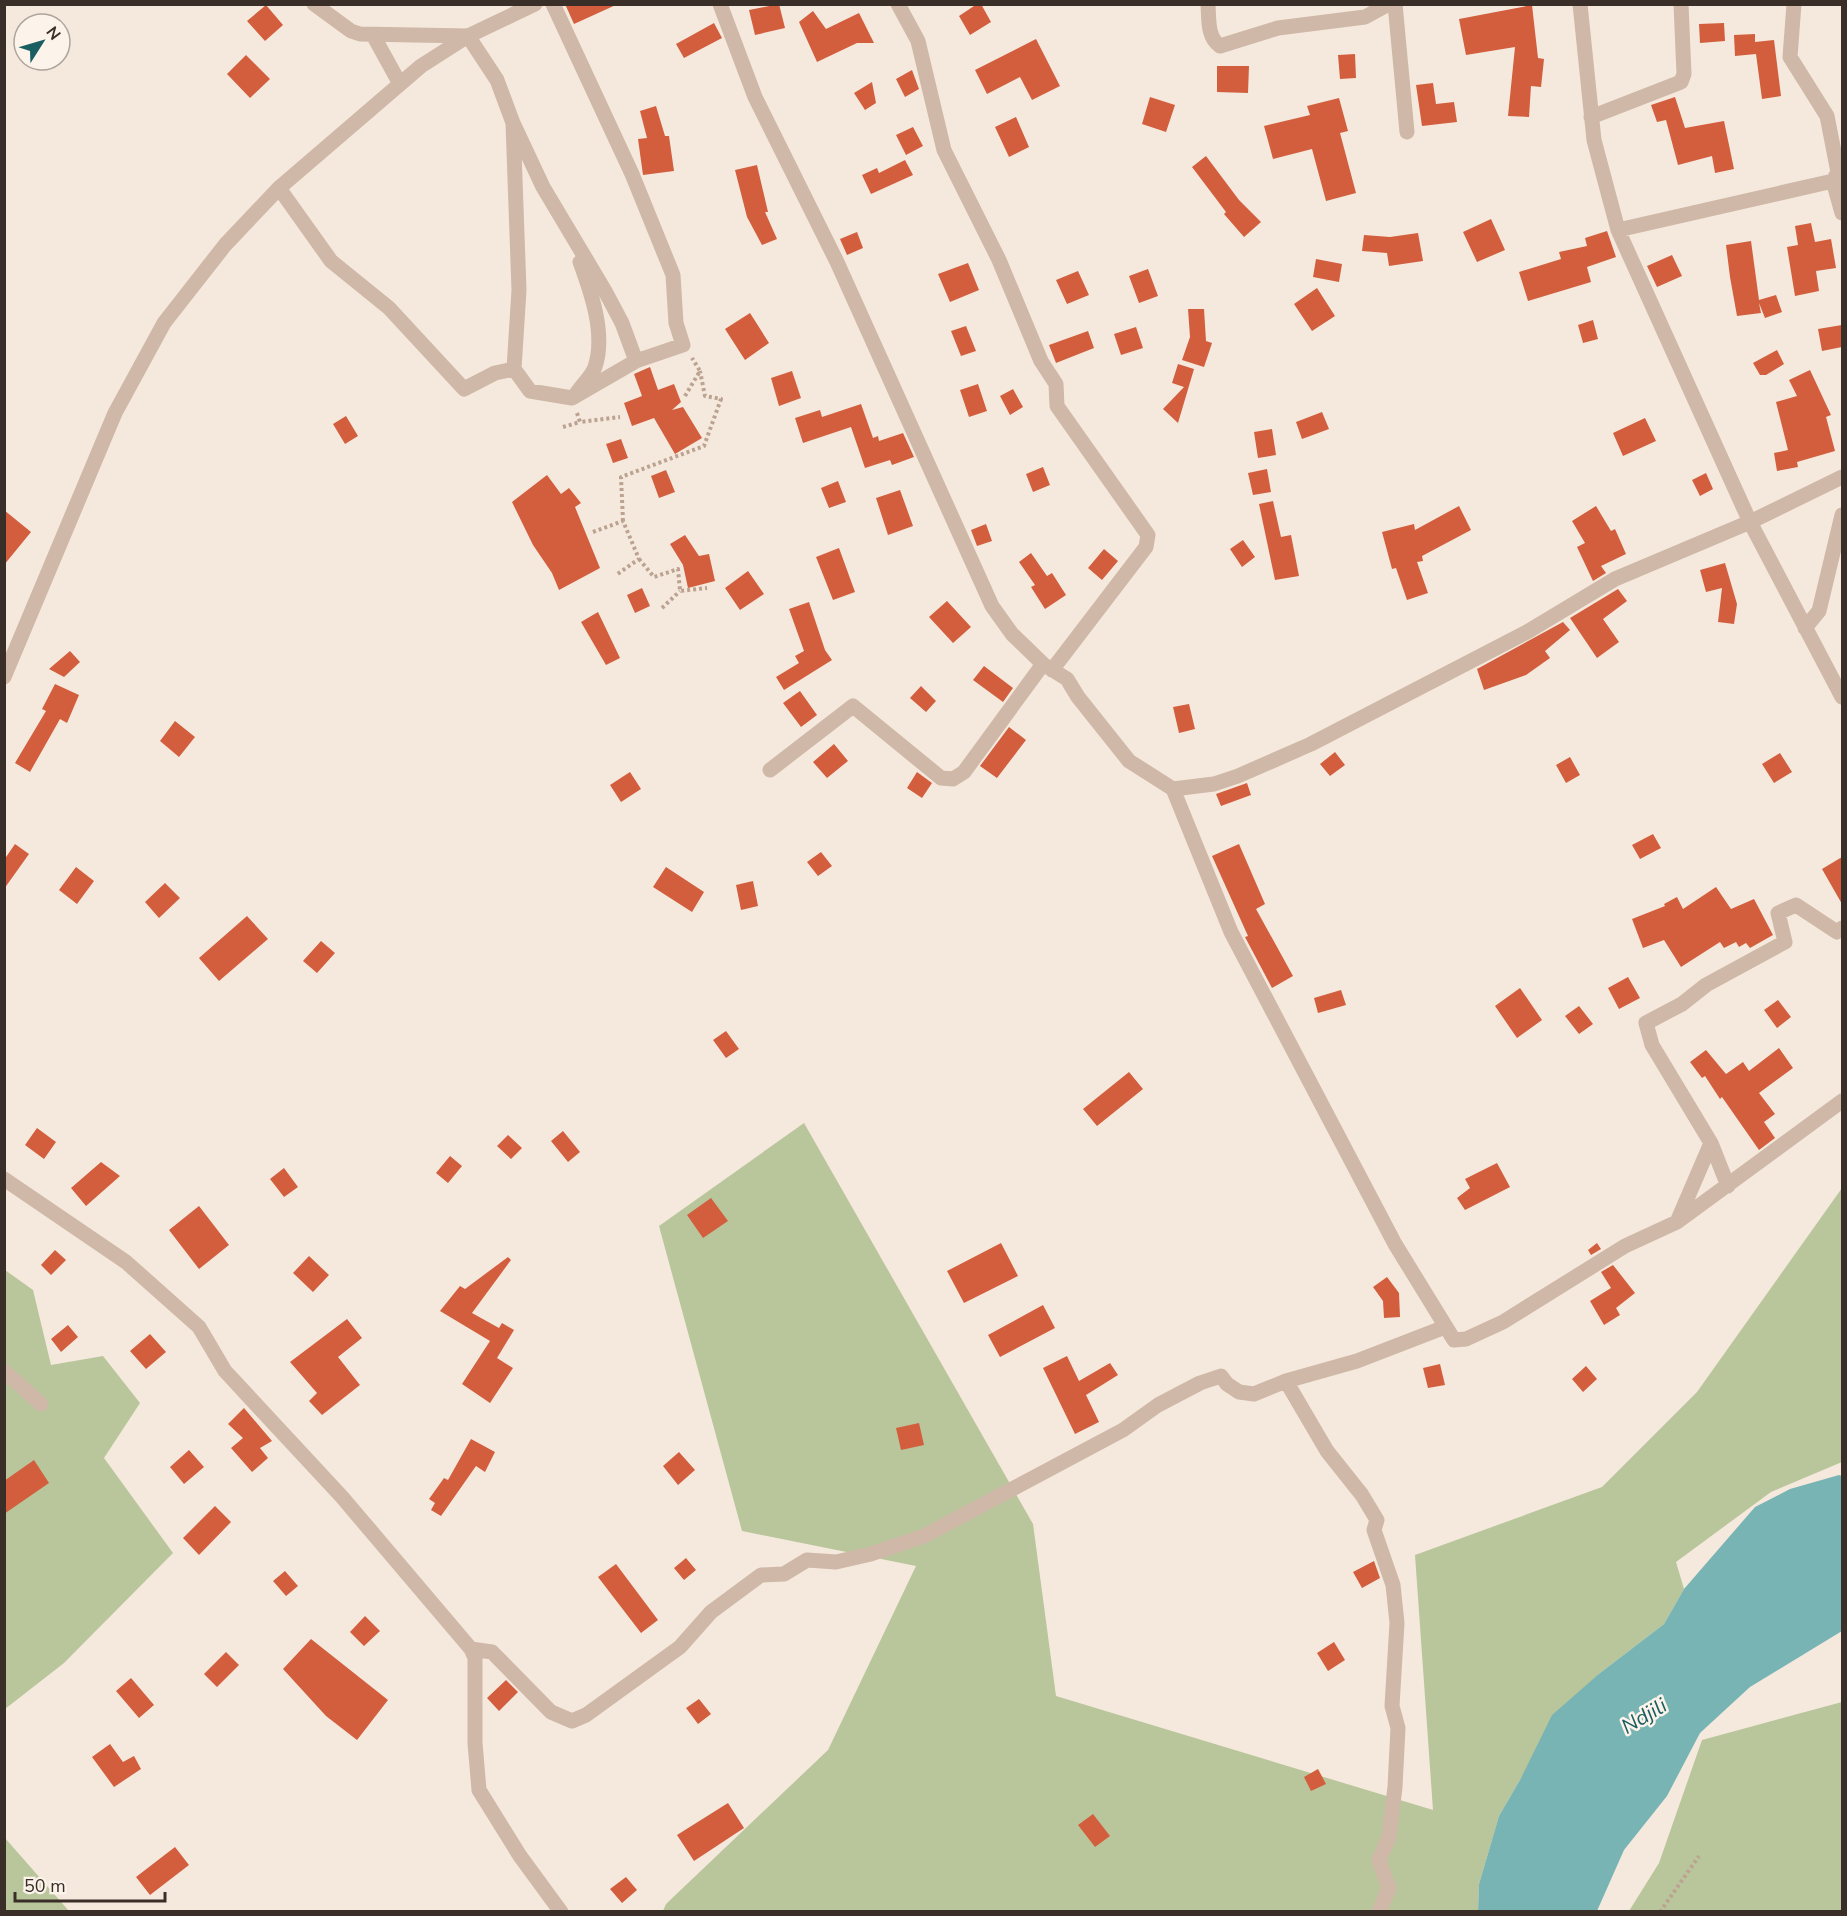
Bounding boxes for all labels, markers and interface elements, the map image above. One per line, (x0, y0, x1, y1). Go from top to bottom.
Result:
north arrow (12, 12, 72, 72)
text: N (41, 22, 66, 45)
water label: Ndjili (1616, 1691, 1673, 1741)
scale bar (15, 1865, 165, 1903)
text: 50 m (24, 1874, 66, 1898)

